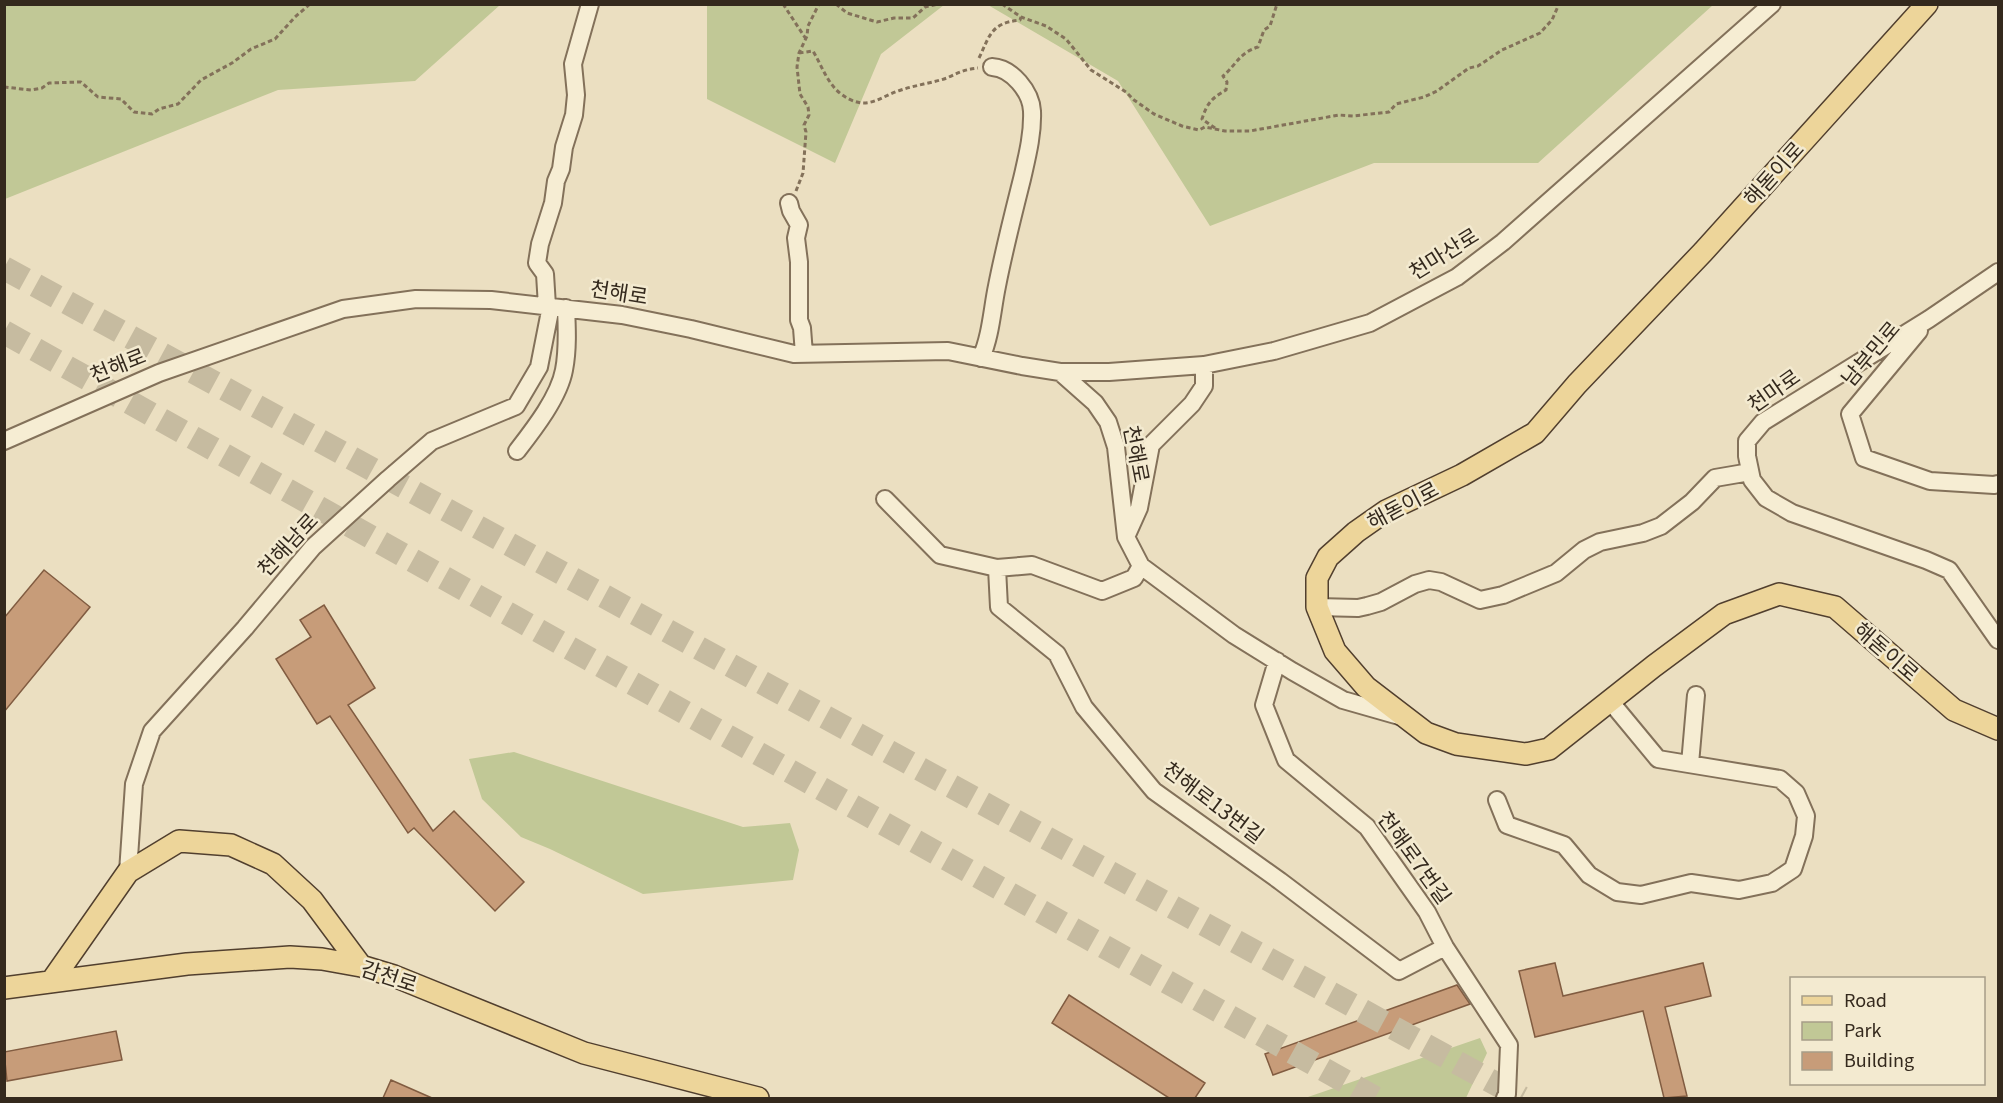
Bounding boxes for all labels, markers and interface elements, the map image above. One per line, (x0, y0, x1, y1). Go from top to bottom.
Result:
street label: 해돋이로 (1736, 134, 1810, 211)
street label: 천마산로 (1402, 219, 1484, 286)
street label: 천해로 (588, 272, 650, 310)
street label: 남부민로 (1833, 313, 1906, 392)
street label: 천해로 (85, 339, 150, 389)
street label: 천마로 (1741, 360, 1805, 418)
street label: 천해로 (1118, 422, 1158, 485)
street label: 해돋이로 (1361, 473, 1443, 536)
street label: 천해남로 (249, 505, 324, 582)
street label: 해돋이로 (1848, 614, 1926, 687)
street label: 천해로13번길 (1157, 753, 1271, 849)
street label: 천해로7번길 (1372, 804, 1460, 909)
street label: 감천로 (357, 952, 422, 998)
legend (1790, 977, 1985, 1085)
text: Road (1844, 986, 1887, 1012)
text: Park (1844, 1016, 1882, 1042)
text: Building (1844, 1046, 1914, 1072)

